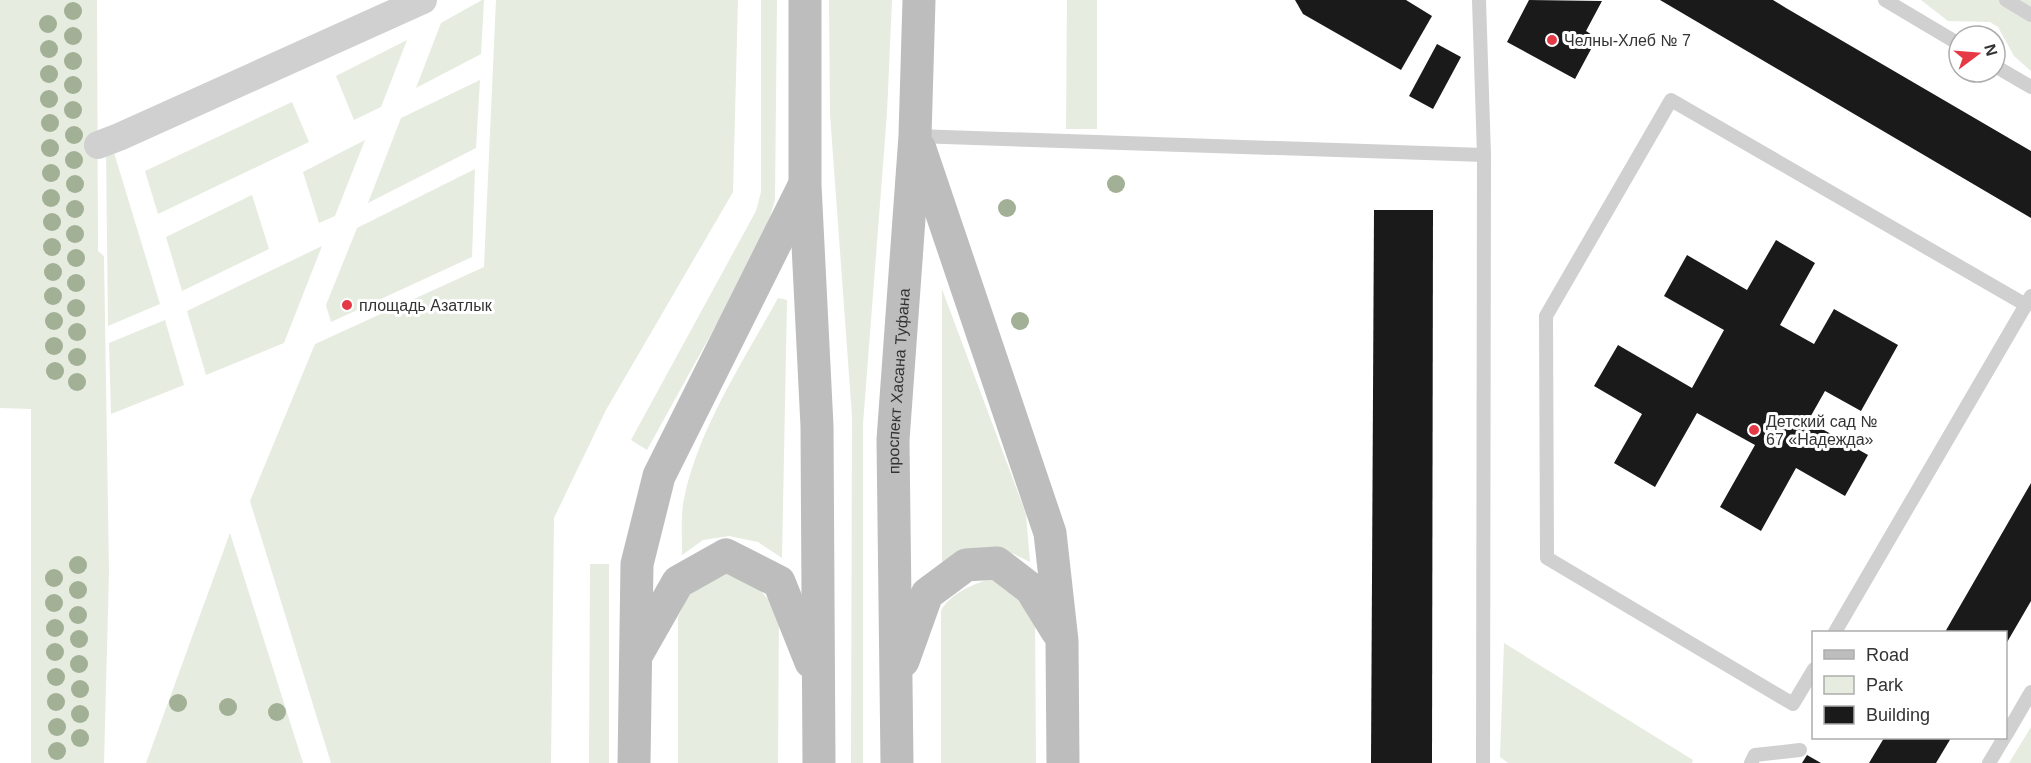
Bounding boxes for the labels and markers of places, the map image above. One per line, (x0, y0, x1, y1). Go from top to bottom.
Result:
place label: Челны-Хлеб № 7 (1564, 32, 1691, 49)
marker: Челны-Хлеб № 7 (1545, 33, 1559, 47)
place label: площадь Азатлык (359, 297, 493, 314)
marker: площадь Азатлык (340, 298, 354, 312)
place label: Детский сад № 67 «Надежда» (1766, 413, 1878, 448)
marker: Детский сад № 67 «Надежда» (1747, 423, 1761, 437)

